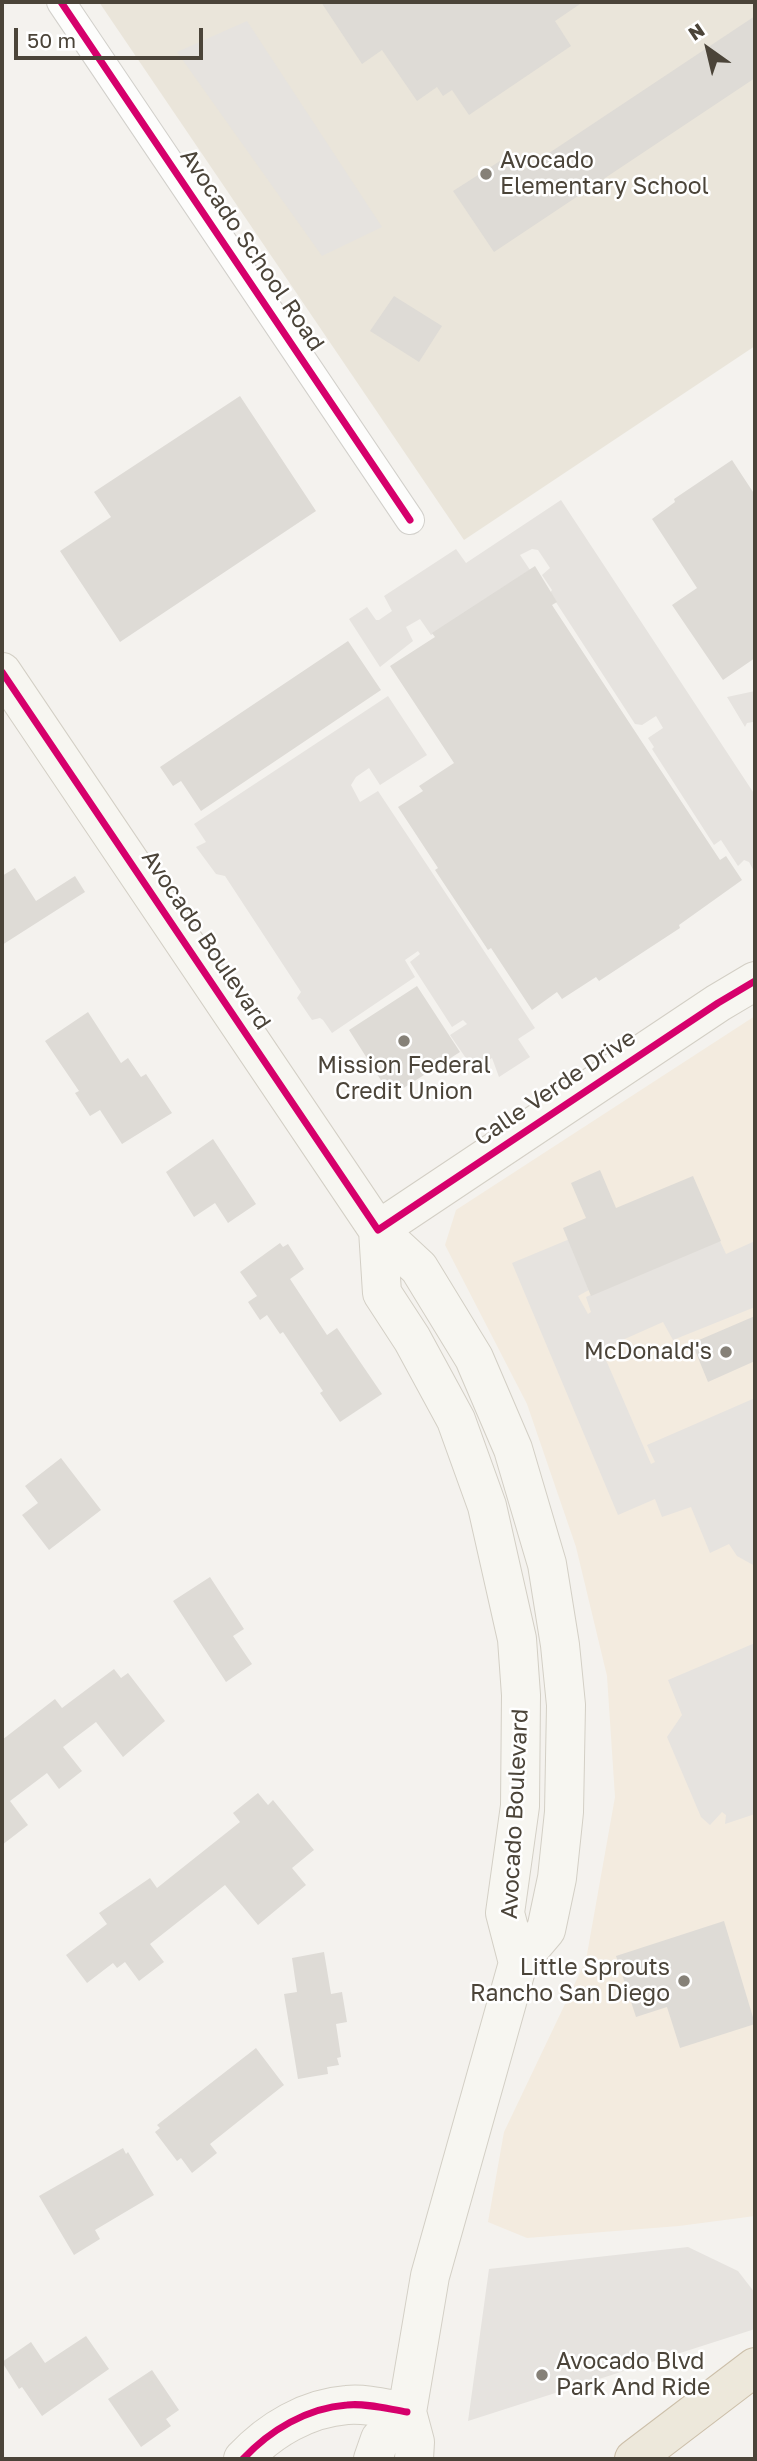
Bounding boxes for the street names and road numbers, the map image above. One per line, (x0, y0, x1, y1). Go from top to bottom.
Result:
street label: Avocado School Road (174, 144, 330, 356)
street label: Avocado Boulevard (136, 845, 276, 1035)
street label: Calle Verde Drive (469, 1024, 641, 1152)
street label: Avocado Boulevard (496, 1708, 534, 1920)

